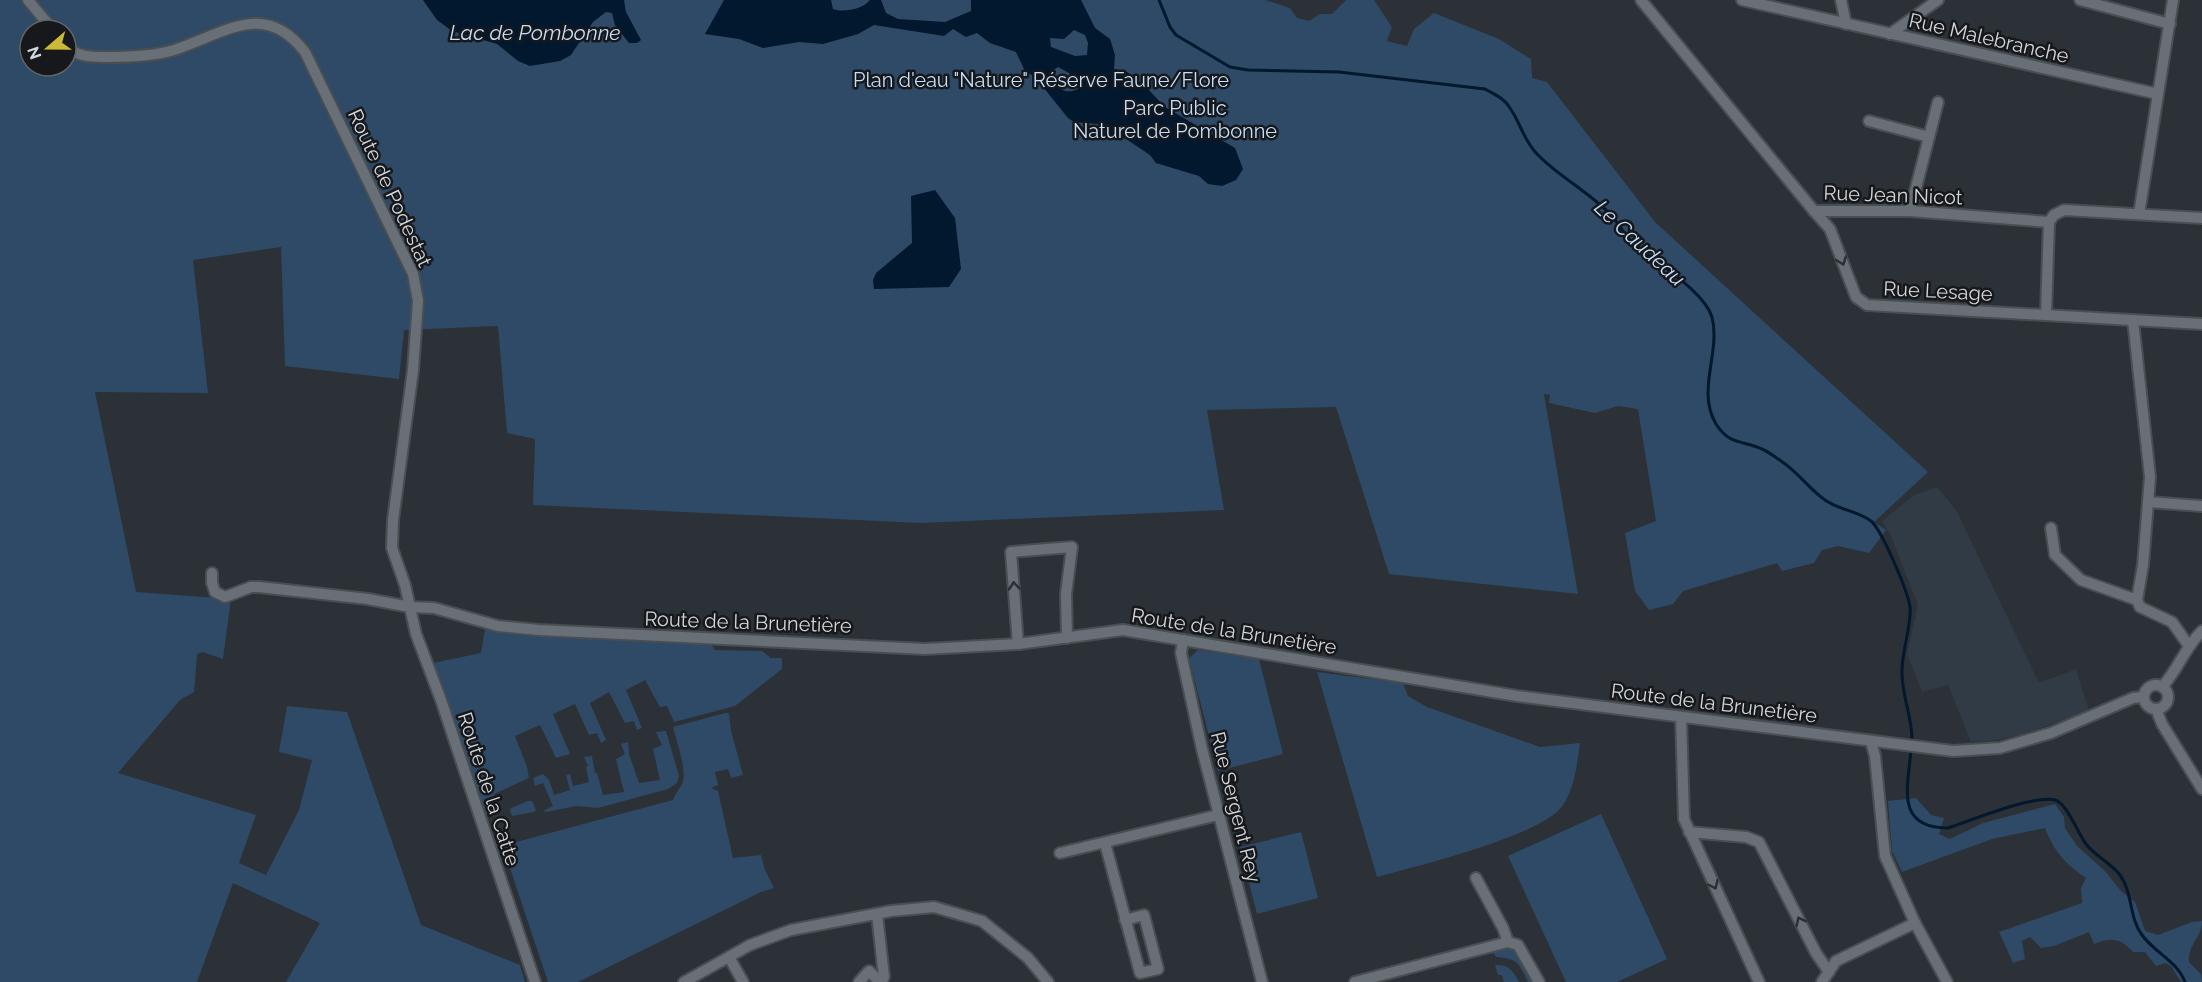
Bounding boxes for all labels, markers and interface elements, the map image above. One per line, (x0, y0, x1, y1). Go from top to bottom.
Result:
street label: Rue Malebranche (1907, 8, 2072, 68)
north arrow (18, 18, 78, 78)
water label: Lac de Pombonne (449, 20, 621, 45)
text: N (23, 44, 45, 62)
park label: Plan d'eau "Nature" Réserve Faune/Flore (853, 68, 1229, 92)
park label: Parc Public Naturel de Pombonne (1073, 96, 1277, 143)
street label: Route de Podestat (343, 105, 437, 271)
street label: Rue Jean Nicot (1823, 181, 1963, 209)
water label: Le Caudeau (1590, 195, 1690, 291)
one-way arrow (1835, 255, 1847, 266)
street label: Rue Lesage (1883, 276, 1994, 306)
one-way arrow (1007, 581, 1020, 590)
street label: Route de la Brunetière (1130, 603, 1339, 659)
street label: Route de la Brunetière (644, 606, 852, 638)
street label: Route de la Brunetière (1610, 678, 1819, 728)
street label: Route de la Catte (453, 709, 525, 869)
street label: Rue Sergent Rey (1206, 729, 1266, 885)
one-way arrow (1706, 878, 1718, 889)
one-way arrow (1795, 917, 1807, 928)

